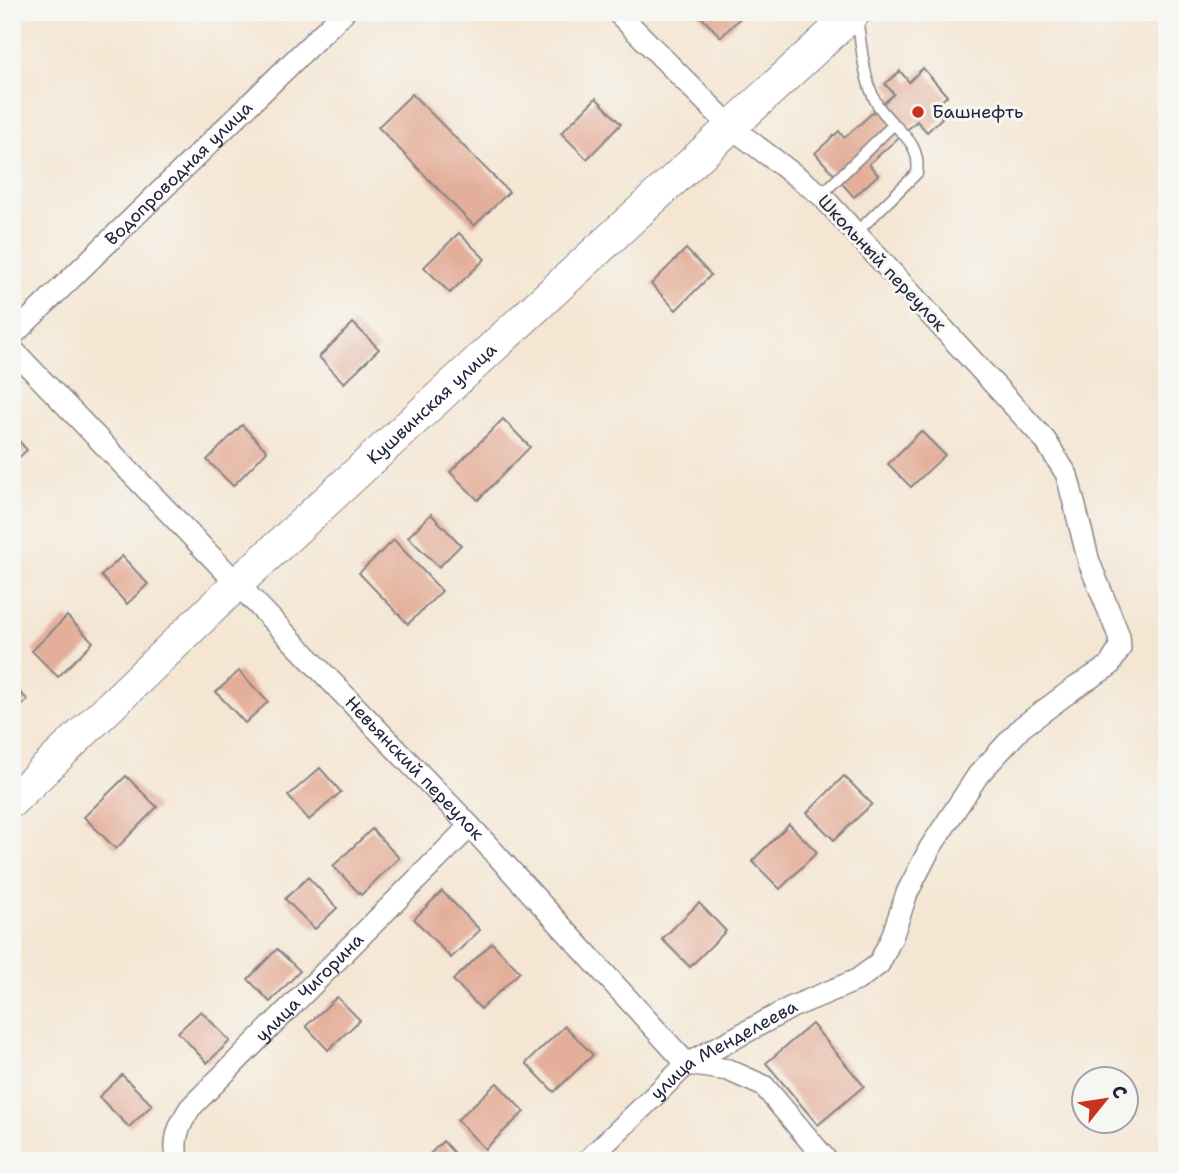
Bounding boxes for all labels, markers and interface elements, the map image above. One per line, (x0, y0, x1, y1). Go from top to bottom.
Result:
street label: Водопроводная улица (100, 96, 258, 251)
place label: Башнефть (932, 100, 1023, 124)
marker: Башнефть (910, 104, 926, 120)
street label: Школьный переулок (812, 189, 952, 337)
street label: Кушвинская улица (362, 338, 502, 470)
street label: Невьянский переулок (340, 691, 489, 846)
street label: улица Чигорина (250, 928, 369, 1047)
street label: улица Менделеева (645, 994, 802, 1105)
north arrow (1070, 1064, 1140, 1134)
text: С (1106, 1080, 1133, 1103)

